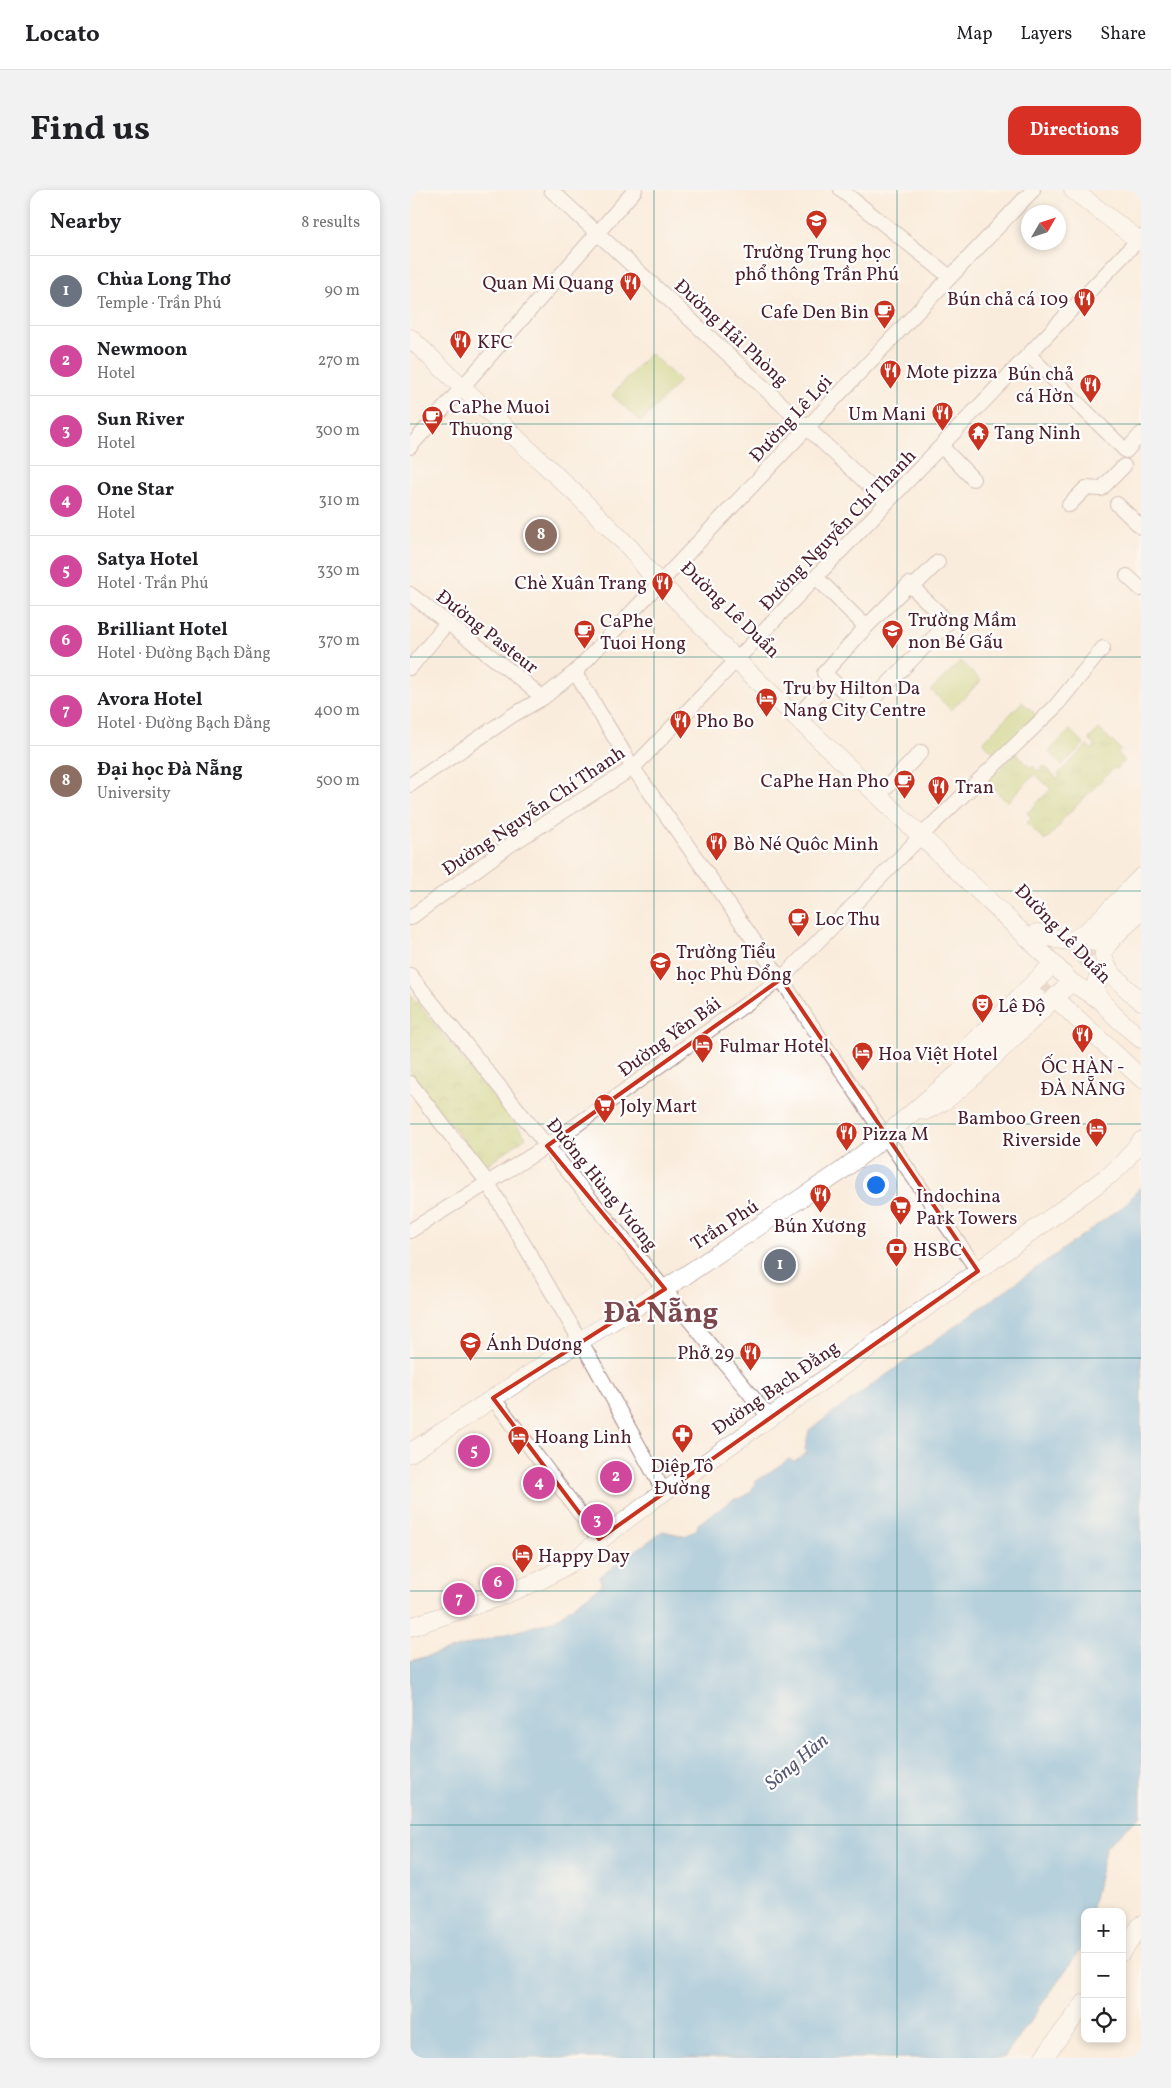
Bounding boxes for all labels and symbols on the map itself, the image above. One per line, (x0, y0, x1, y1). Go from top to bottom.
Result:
north arrow (1021, 205, 1066, 250)
school or university icon: Trường Trung học phổ thông Trần Phú (805, 208, 829, 239)
place label: Trường Trung học phổ thông Trần Phú (735, 240, 899, 288)
restaurant icon: Quan Mi Quang (618, 270, 642, 301)
place label: Quan Mi Quang (482, 271, 614, 297)
street label: Đường Hải Phòng (668, 274, 793, 393)
restaurant icon: Bún chả cá 109 (1072, 286, 1096, 317)
place label: Bún chả cá 109 (947, 287, 1068, 313)
cafe icon: Cafe Den Bin (873, 299, 897, 330)
place label: Cafe Den Bin (761, 300, 869, 326)
restaurant icon: KFC (449, 329, 473, 360)
place label: KFC (477, 330, 513, 356)
restaurant icon: Mote pizza (878, 359, 902, 390)
place label: Mote pizza (906, 360, 998, 386)
place label: Bún chả cá Hờn (1007, 362, 1074, 410)
street label: Đường Lê Lợi (744, 370, 839, 469)
restaurant icon: Bún chả cá Hờn (1078, 372, 1102, 403)
place label: CaPhe Muoi Thuong (449, 395, 550, 443)
restaurant icon: Um Mani (930, 401, 954, 432)
place label: Um Mani (848, 402, 926, 428)
cafe icon: CaPhe Muoi Thuong (421, 405, 445, 436)
temple icon: Tang Ninh (966, 420, 990, 451)
place label: Tang Ninh (994, 421, 1081, 447)
street label: Đường Nguyễn Chí Thanh (754, 444, 923, 617)
pin: 8 (525, 516, 557, 554)
street label: Đường Lê Duẩn (674, 556, 785, 665)
restaurant icon: Chè Xuân Trang (651, 570, 675, 601)
place label: Chè Xuân Trang (515, 571, 647, 597)
street label: Đường Pasteur (430, 584, 543, 681)
place label: Trường Mầm non Bé Gấu (908, 608, 1017, 656)
place label: CaPhe Tuoi Hong (600, 609, 686, 657)
school or university icon: Trường Mầm non Bé Gấu (880, 618, 904, 649)
cafe icon: CaPhe Tuoi Hong (572, 619, 596, 650)
place label: Tru by Hilton Da Nang City Centre (783, 676, 926, 724)
hotel icon: Tru by Hilton Da Nang City Centre (755, 686, 779, 717)
restaurant icon: Pho Bo (668, 708, 692, 739)
place label: Pho Bo (696, 709, 754, 735)
street label: Đường Nguyễn Chí Thanh (437, 741, 631, 883)
cafe icon: CaPhe Han Pho (893, 768, 917, 799)
place label: CaPhe Han Pho (761, 769, 889, 795)
restaurant icon: Tran (927, 774, 951, 805)
place label: Tran (955, 775, 994, 801)
restaurant icon: Bò Né Quôc Minh (705, 831, 729, 862)
place label: Bò Né Quôc Minh (733, 832, 879, 858)
street label: Đường Lê Duẩn (1008, 879, 1117, 990)
cafe icon: Loc Thu (787, 906, 811, 937)
place label: Loc Thu (815, 907, 880, 933)
place label: Trường Tiểu học Phù Đổng (676, 940, 792, 988)
school or university icon: Trường Tiểu học Phù Đổng (648, 950, 672, 981)
street label: Đường Yên Bái (613, 991, 727, 1084)
theatre icon: Lê Độ (970, 993, 994, 1024)
place label: Lê Độ (998, 994, 1045, 1020)
restaurant icon: ỐC HÀN - ĐÀ NẴNG (1071, 1023, 1095, 1054)
hotel icon: Fulmar Hotel (691, 1033, 715, 1064)
place label: Fulmar Hotel (719, 1034, 829, 1060)
hotel icon: Hoa Việt Hotel (850, 1041, 874, 1072)
place label: Hoa Việt Hotel (878, 1042, 998, 1068)
place label: ỐC HÀN - ĐÀ NẴNG (1040, 1054, 1126, 1103)
supermarket icon: Joly Mart (592, 1093, 616, 1124)
place label: Joly Mart (620, 1094, 697, 1120)
place label: Bamboo Green Riverside (957, 1106, 1081, 1154)
street label: Đường Hùng Vương (540, 1113, 663, 1257)
hotel icon: Bamboo Green Riverside (1085, 1116, 1109, 1147)
restaurant icon: Pizza M (834, 1121, 858, 1152)
place label: Pizza M (862, 1122, 929, 1148)
your location (863, 1172, 889, 1198)
restaurant icon: Bún Xương (808, 1182, 832, 1213)
place label: Indochina Park Towers (916, 1184, 1017, 1232)
street label: Trần Phú (686, 1194, 764, 1257)
supermarket icon: Indochina Park Towers (888, 1194, 912, 1225)
place label: Bún Xương (774, 1214, 866, 1240)
bank icon: HSBC (885, 1237, 909, 1268)
place label: HSBC (913, 1238, 962, 1264)
pin: 1 (764, 1246, 796, 1284)
district label: Đà Nẵng (604, 1294, 719, 1335)
school or university icon: Ánh Dương (458, 1331, 482, 1362)
place label: Ánh Dương (486, 1332, 583, 1358)
street label: Đường Bạch Đằng (708, 1335, 845, 1442)
restaurant icon: Phở 29 (738, 1340, 762, 1371)
place label: Phở 29 (677, 1341, 734, 1367)
pharmacy icon: Diệp Tô Đường (670, 1422, 694, 1453)
hotel icon: Hoang Linh (506, 1424, 530, 1455)
place label: Hoang Linh (534, 1425, 632, 1451)
pin: 5 (458, 1432, 490, 1470)
place label: Diệp Tô Đường (651, 1454, 713, 1502)
pin: 2 (600, 1458, 632, 1496)
pin: 4 (523, 1464, 555, 1502)
pin: 3 (581, 1501, 613, 1539)
hotel icon: Happy Day (510, 1543, 534, 1574)
place label: Happy Day (538, 1544, 630, 1570)
pin: 6 (482, 1564, 514, 1602)
pin: 7 (443, 1580, 475, 1618)
water label: Sông Hàn (759, 1727, 835, 1798)

